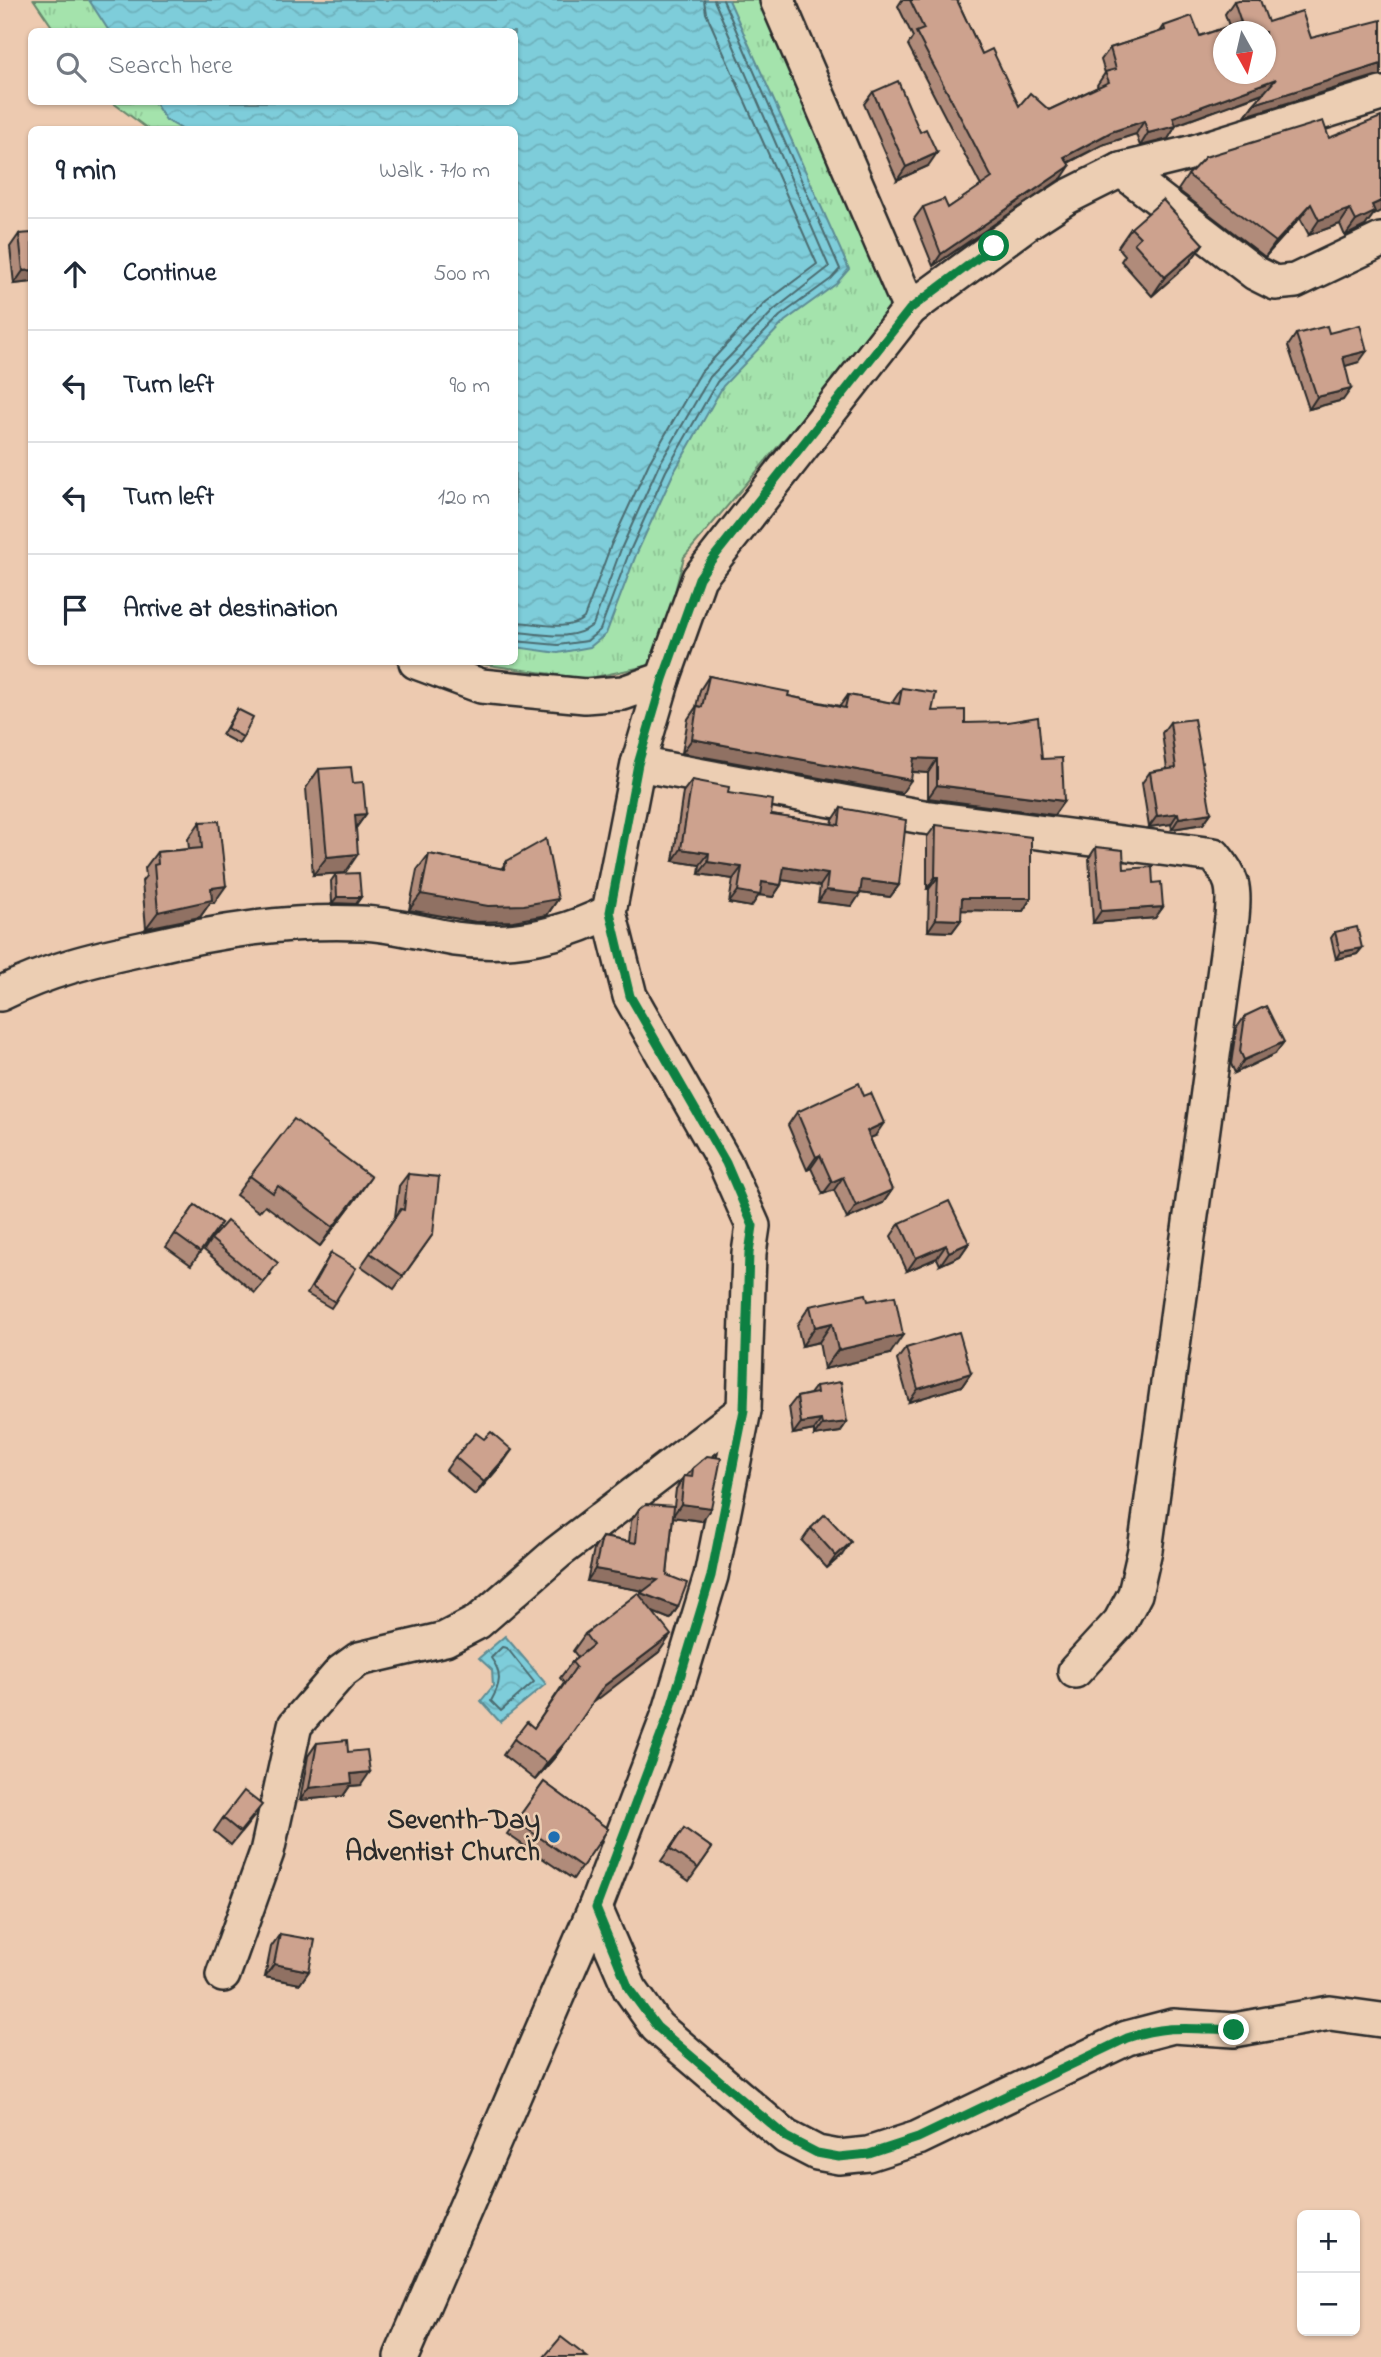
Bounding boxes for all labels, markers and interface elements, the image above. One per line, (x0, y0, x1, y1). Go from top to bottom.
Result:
north arrow (1213, 21, 1276, 84)
search box (28, 28, 518, 105)
icon: search (52, 48, 90, 86)
text: Search here (108, 48, 233, 86)
text: 9 min (56, 150, 116, 194)
text: Walk · 710 m (379, 155, 490, 188)
route start (978, 230, 1009, 261)
icon: ahead (56, 255, 94, 293)
text: Continue (123, 255, 216, 293)
text: 500 m (433, 258, 490, 291)
icon: left (56, 367, 94, 405)
text: Turn left (123, 367, 214, 405)
text: 90 m (450, 370, 490, 403)
icon: left (56, 479, 94, 517)
text: Turn left (123, 479, 214, 517)
text: 120 m (438, 482, 490, 515)
icon: arrive (56, 591, 94, 629)
text: Arrive at destination (123, 591, 338, 629)
place label: Seventh-Day Adventist Church (345, 1801, 540, 1874)
marker: Seventh-Day Adventist Church (546, 1829, 562, 1845)
route end (1218, 2014, 1249, 2045)
map controls (1297, 2210, 1360, 2336)
button: + (1297, 2210, 1360, 2273)
button: − (1297, 2273, 1360, 2336)

